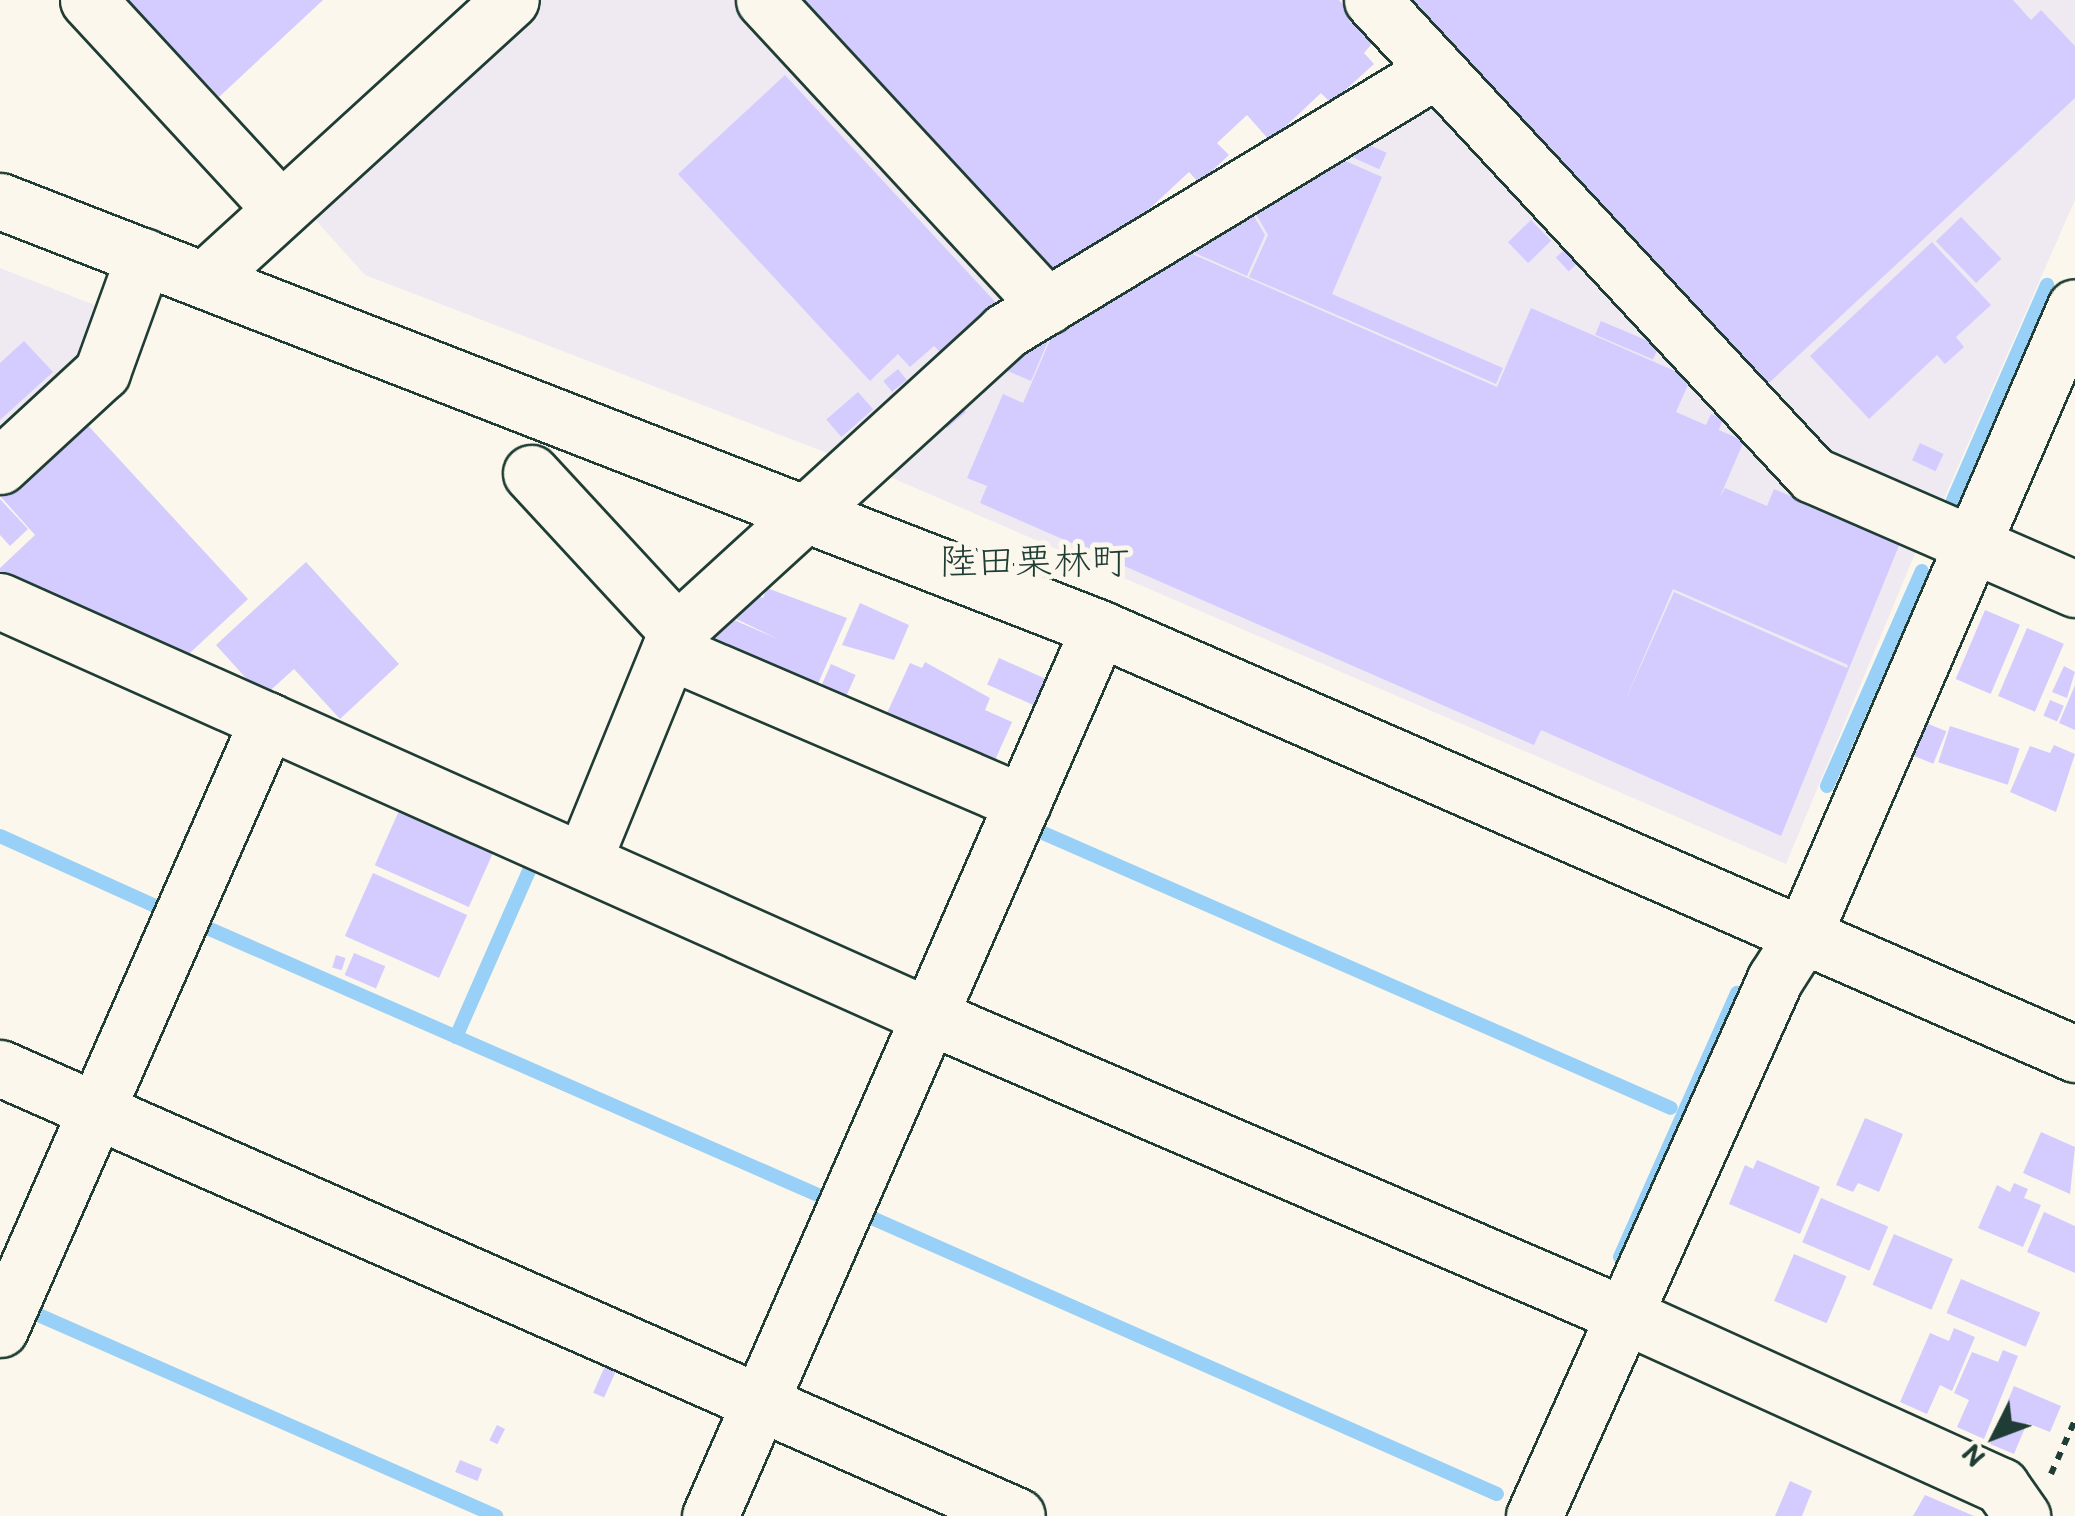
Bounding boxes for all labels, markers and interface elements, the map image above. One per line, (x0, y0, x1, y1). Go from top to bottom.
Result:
district label: 陸田栗林町 (939, 539, 1129, 585)
north arrow (1945, 1386, 2045, 1486)
text: N (1954, 1438, 1992, 1474)

